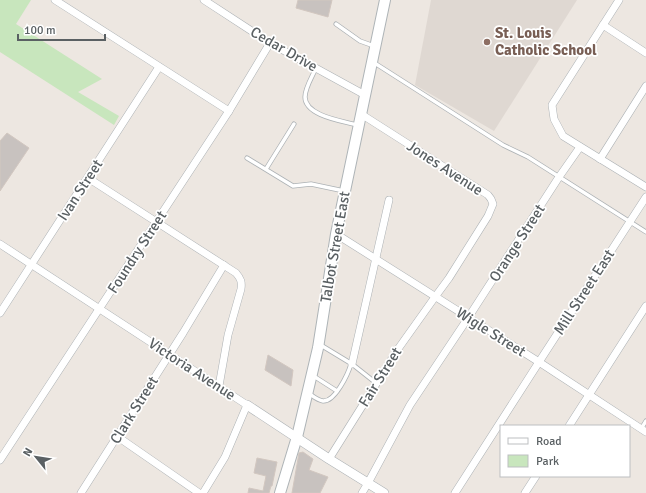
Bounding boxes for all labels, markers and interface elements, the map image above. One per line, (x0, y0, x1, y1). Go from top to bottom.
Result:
scale bar (18, 16, 105, 42)
text: 100 m (24, 23, 56, 38)
street label: Cedar Drive (247, 23, 321, 75)
place label: St. Louis Catholic School (495, 24, 597, 59)
marker: St. Louis Catholic School (482, 37, 492, 47)
street label: Jones Avenue (404, 137, 486, 199)
street label: Ivan Street (54, 156, 106, 224)
street label: Talbot Street East (316, 190, 354, 304)
street label: Orange Street (485, 201, 549, 285)
street label: Foundry Street (104, 207, 170, 297)
street label: Mill Street East (550, 246, 618, 338)
street label: Wigle Street (453, 303, 529, 361)
street label: Victoria Avenue (145, 334, 239, 404)
street label: Fair Street (355, 344, 405, 410)
street label: Clark Street (106, 373, 162, 447)
legend (500, 425, 630, 477)
text: Road (536, 434, 562, 449)
north arrow (16, 437, 56, 477)
text: N (20, 446, 35, 459)
text: Park (536, 454, 559, 469)

